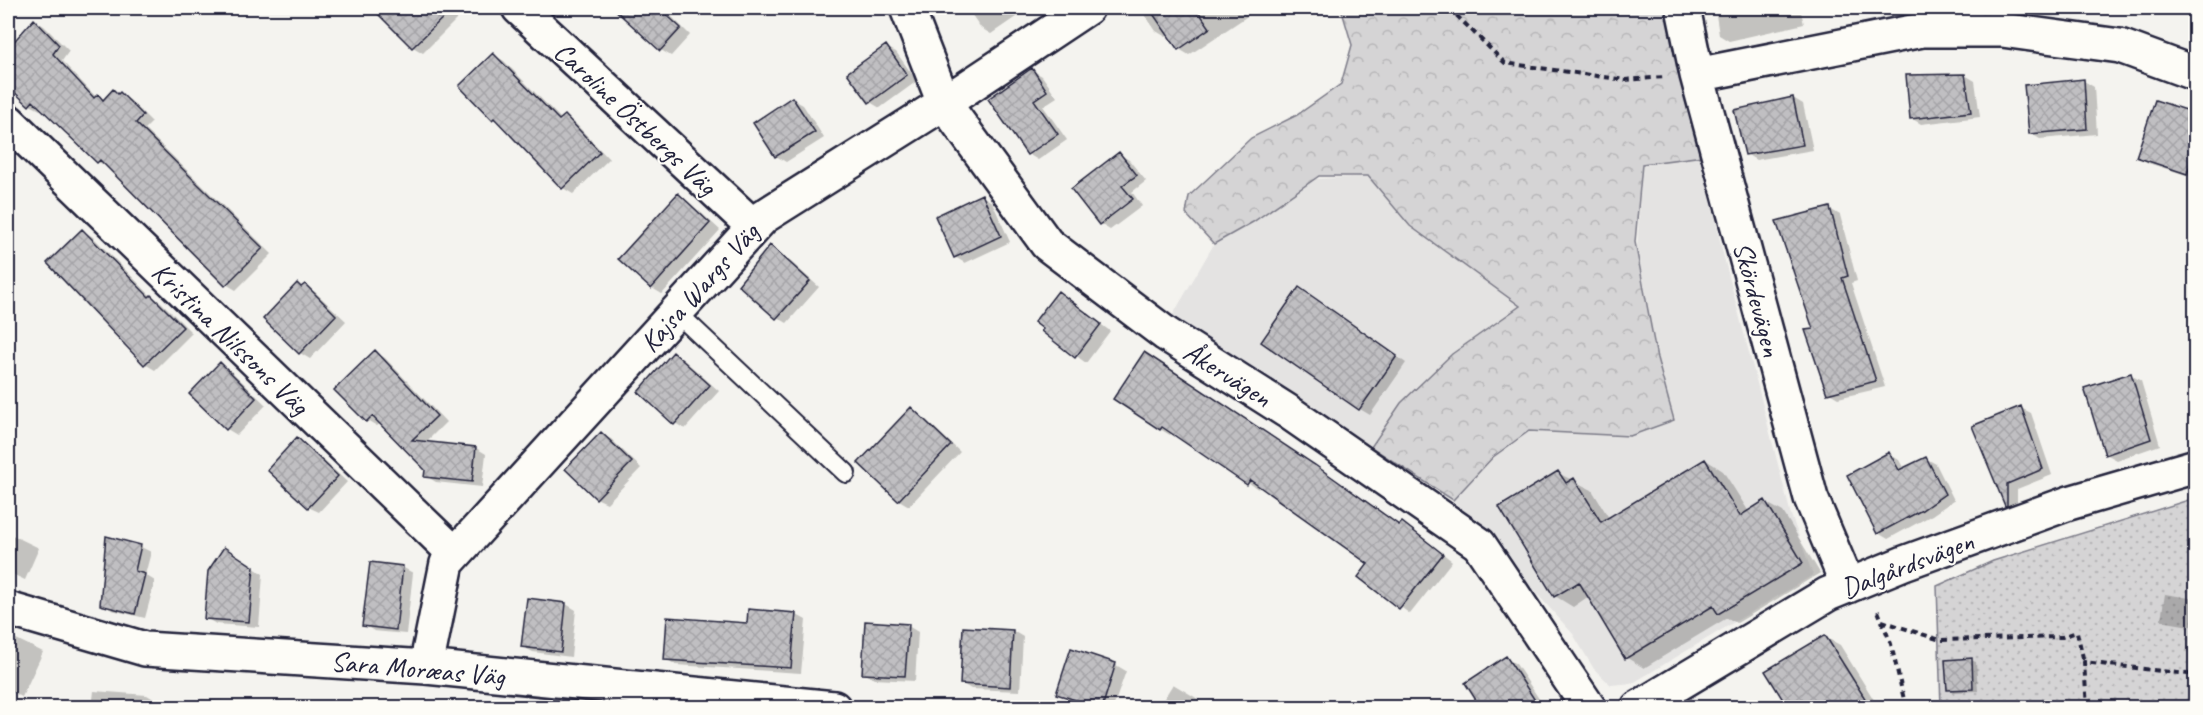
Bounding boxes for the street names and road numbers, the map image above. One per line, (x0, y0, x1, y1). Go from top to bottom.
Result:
street label: Caroline Östbergs Väg (547, 34, 725, 204)
street label: Kajsa Wargs Väg (632, 215, 767, 359)
street label: Skördevägen (1725, 238, 1790, 361)
street label: Kristina Nilssons Väg (145, 254, 317, 423)
street label: Åkervägen (1177, 334, 1278, 415)
street label: Dalgårdsvägen (1836, 523, 1979, 606)
street label: Sara Moræas Väg (330, 643, 507, 694)

